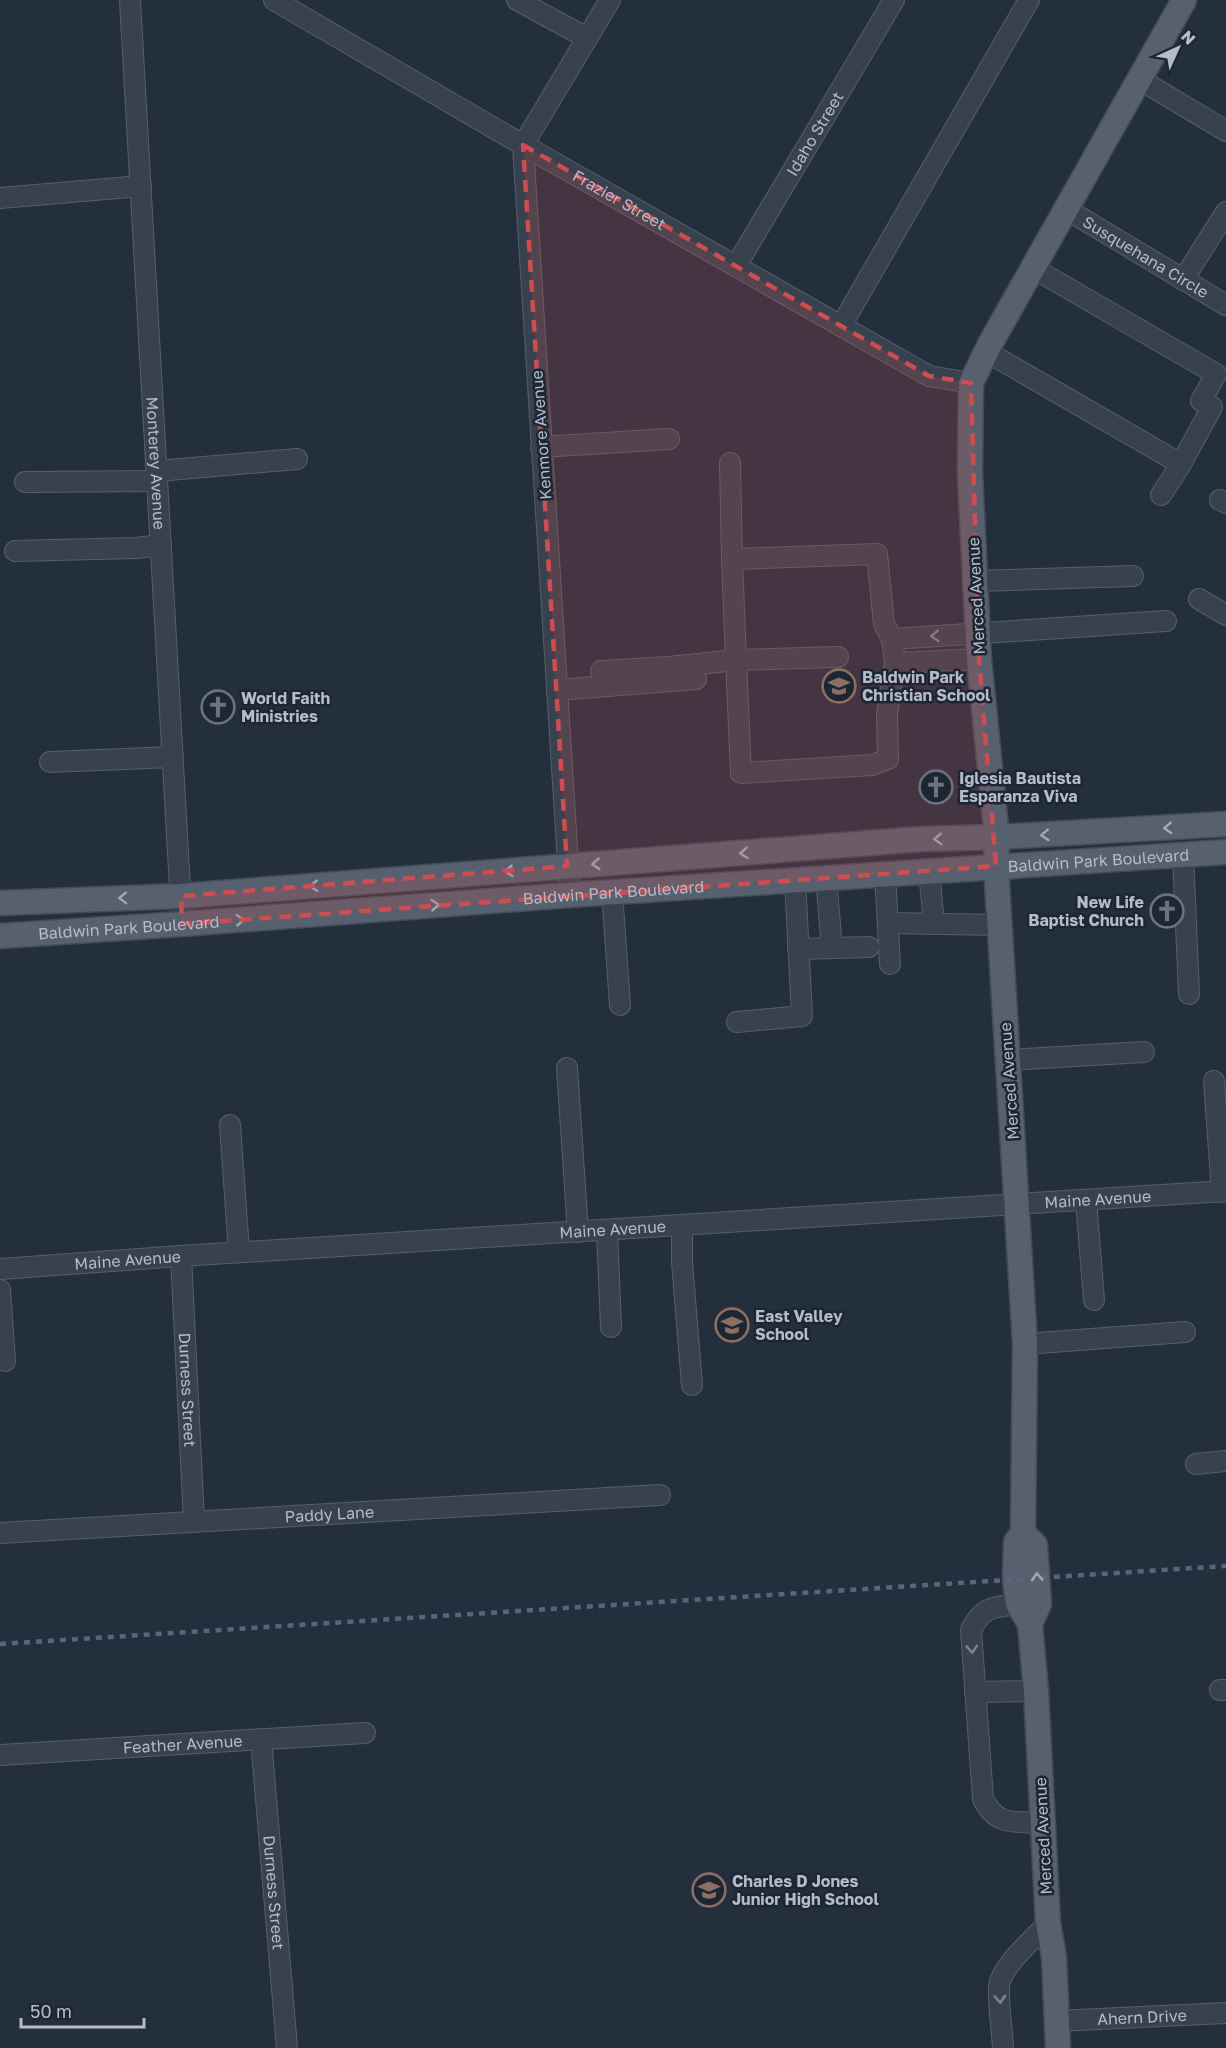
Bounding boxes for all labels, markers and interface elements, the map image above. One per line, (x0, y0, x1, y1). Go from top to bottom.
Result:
north arrow (1148, 18, 1208, 78)
text: N (1177, 26, 1200, 49)
street label: Idaho Street (782, 88, 847, 179)
street label: Frazier Street (569, 165, 670, 234)
street label: Susquehana Circle (1079, 211, 1212, 302)
street label: Kenmore Avenue (527, 370, 555, 500)
street label: Monterey Avenue (142, 396, 170, 530)
street label: Merced Avenue (963, 537, 989, 655)
one-way arrow (931, 630, 940, 643)
place label: Baldwin Park Christian School (862, 667, 991, 705)
school or university icon: Baldwin Park Christian School (821, 668, 857, 704)
place label: World Faith Ministries (241, 688, 330, 726)
church icon: World Faith Ministries (200, 689, 236, 725)
place label: Iglesia Bautista Esparanza Viva (959, 768, 1081, 806)
church icon: Iglesia Bautista Esparanza Viva (918, 769, 954, 805)
one-way arrow (1163, 821, 1172, 834)
one-way arrow (1041, 828, 1050, 841)
one-way arrow (934, 833, 943, 845)
street label: Baldwin Park Boulevard (1007, 844, 1190, 876)
one-way arrow (739, 846, 748, 859)
one-way arrow (591, 857, 600, 870)
one-way arrow (504, 864, 513, 877)
street label: Baldwin Park Boulevard (522, 876, 705, 909)
one-way arrow (310, 879, 319, 892)
one-way arrow (118, 892, 127, 904)
place label: New Life Baptist Church (1028, 892, 1144, 930)
church icon: New Life Baptist Church (1149, 893, 1185, 929)
one-way arrow (430, 899, 439, 912)
street label: Baldwin Park Boulevard (37, 911, 220, 943)
one-way arrow (236, 914, 245, 927)
street label: Merced Avenue (995, 1022, 1023, 1140)
street label: Maine Avenue (1044, 1186, 1152, 1212)
street label: Maine Avenue (559, 1216, 667, 1242)
street label: Maine Avenue (74, 1246, 182, 1274)
place label: East Valley School (755, 1306, 843, 1344)
school or university icon: East Valley School (714, 1307, 750, 1343)
street label: Durness Street (175, 1332, 200, 1448)
street label: Paddy Lane (284, 1501, 375, 1527)
one-way arrow (1031, 1573, 1044, 1582)
one-way arrow (965, 1644, 978, 1653)
street label: Feather Avenue (122, 1730, 243, 1758)
street label: Merced Avenue (1030, 1777, 1056, 1895)
street label: Durness Street (259, 1835, 289, 1950)
place label: Charles D Jones Junior High School (732, 1871, 879, 1909)
school or university icon: Charles D Jones Junior High School (691, 1872, 727, 1908)
scale bar (21, 1991, 144, 2029)
one-way arrow (994, 1994, 1007, 2003)
text: 50 m (30, 2000, 72, 2022)
street label: Ahern Drive (1097, 2005, 1187, 2029)

